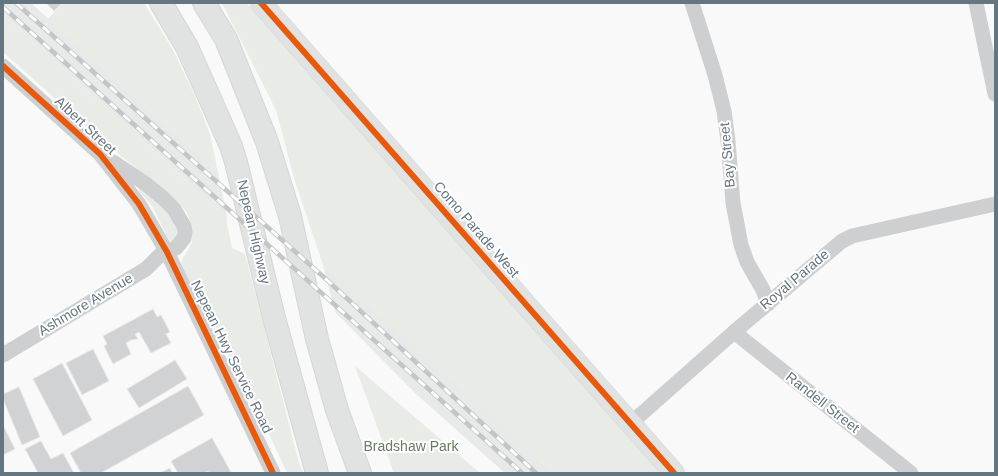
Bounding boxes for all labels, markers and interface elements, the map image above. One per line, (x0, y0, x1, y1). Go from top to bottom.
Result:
street label: Albert Street (51, 93, 119, 159)
street label: Bay Street (717, 122, 739, 188)
street label: Nepean Highway (233, 178, 273, 286)
street label: Como Parade West (430, 178, 522, 282)
street label: Royal Parade (757, 246, 833, 314)
street label: Ashmore Avenue (36, 270, 136, 340)
street label: Nepean Hwy Service Road (187, 278, 275, 436)
street label: Randell Street (782, 369, 862, 437)
park label: Bradshaw Park (364, 439, 458, 455)

